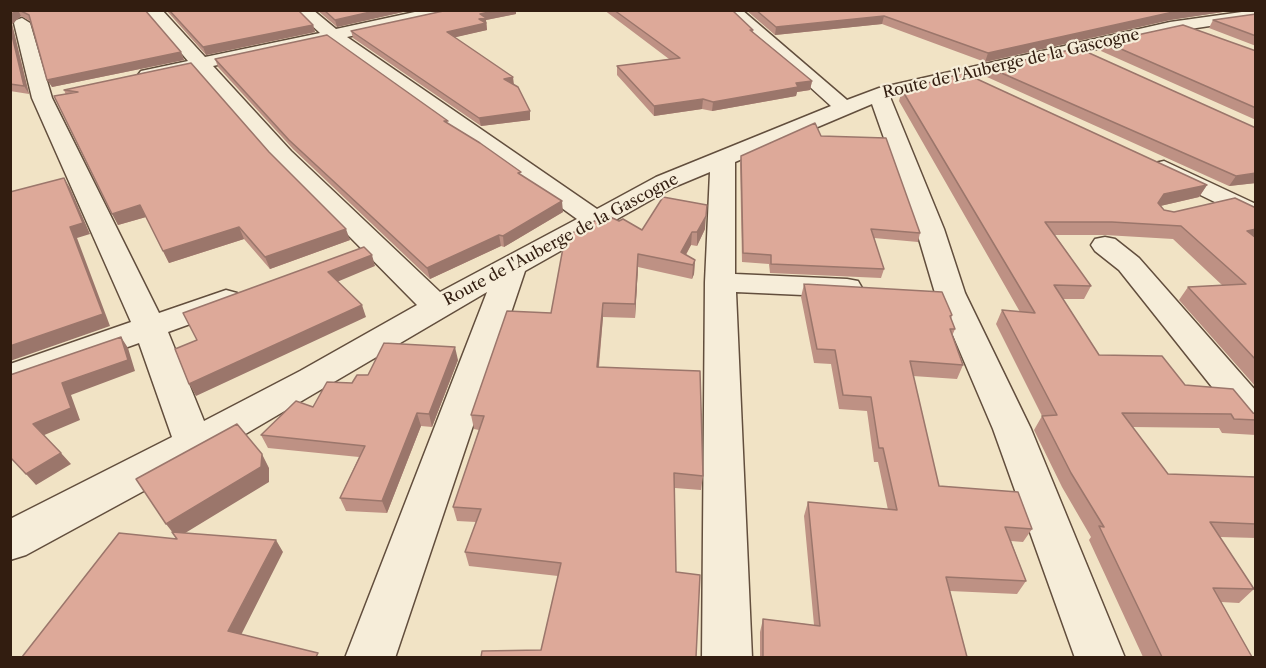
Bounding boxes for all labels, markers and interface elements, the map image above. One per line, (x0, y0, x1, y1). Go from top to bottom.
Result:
street label: Route de l'Auberge de la Gascogne (881, 25, 1141, 103)
street label: Route de l'Auberge de la Gascogne (440, 170, 682, 310)

